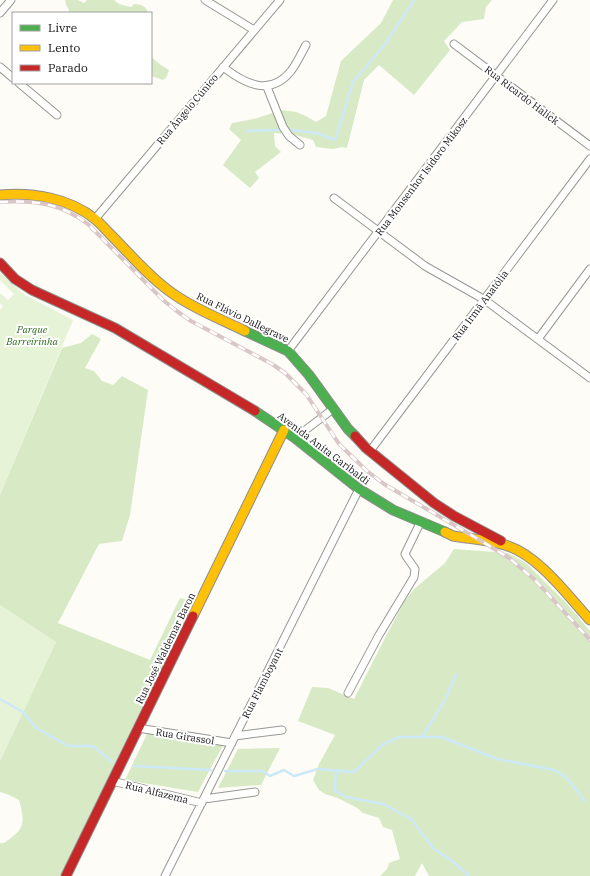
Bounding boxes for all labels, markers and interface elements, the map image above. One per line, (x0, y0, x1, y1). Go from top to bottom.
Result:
legend (12, 12, 152, 84)
text: Livre (48, 20, 77, 35)
text: Lento (48, 40, 80, 55)
text: Parado (48, 60, 88, 75)
street label: Rua Ricardo Halick (482, 63, 562, 128)
street label: Rua Ângelo Cúnico (154, 71, 221, 147)
street label: Rua Monsenhor Isidoro Mikosz (373, 114, 470, 238)
street label: Rua Irmã Anatólia (450, 267, 512, 343)
street label: Rua Flávio Dallegrave (194, 289, 291, 346)
park label: Parque Barreirinha (5, 323, 58, 348)
street label: Avenida Anita Garibaldi (275, 409, 373, 487)
street label: Rua José Waldemar Baron (133, 590, 198, 706)
street label: Rua Flamboyant (239, 645, 286, 721)
street label: Rua Girassol (155, 725, 215, 748)
street label: Rua Alfazema (124, 778, 190, 807)

